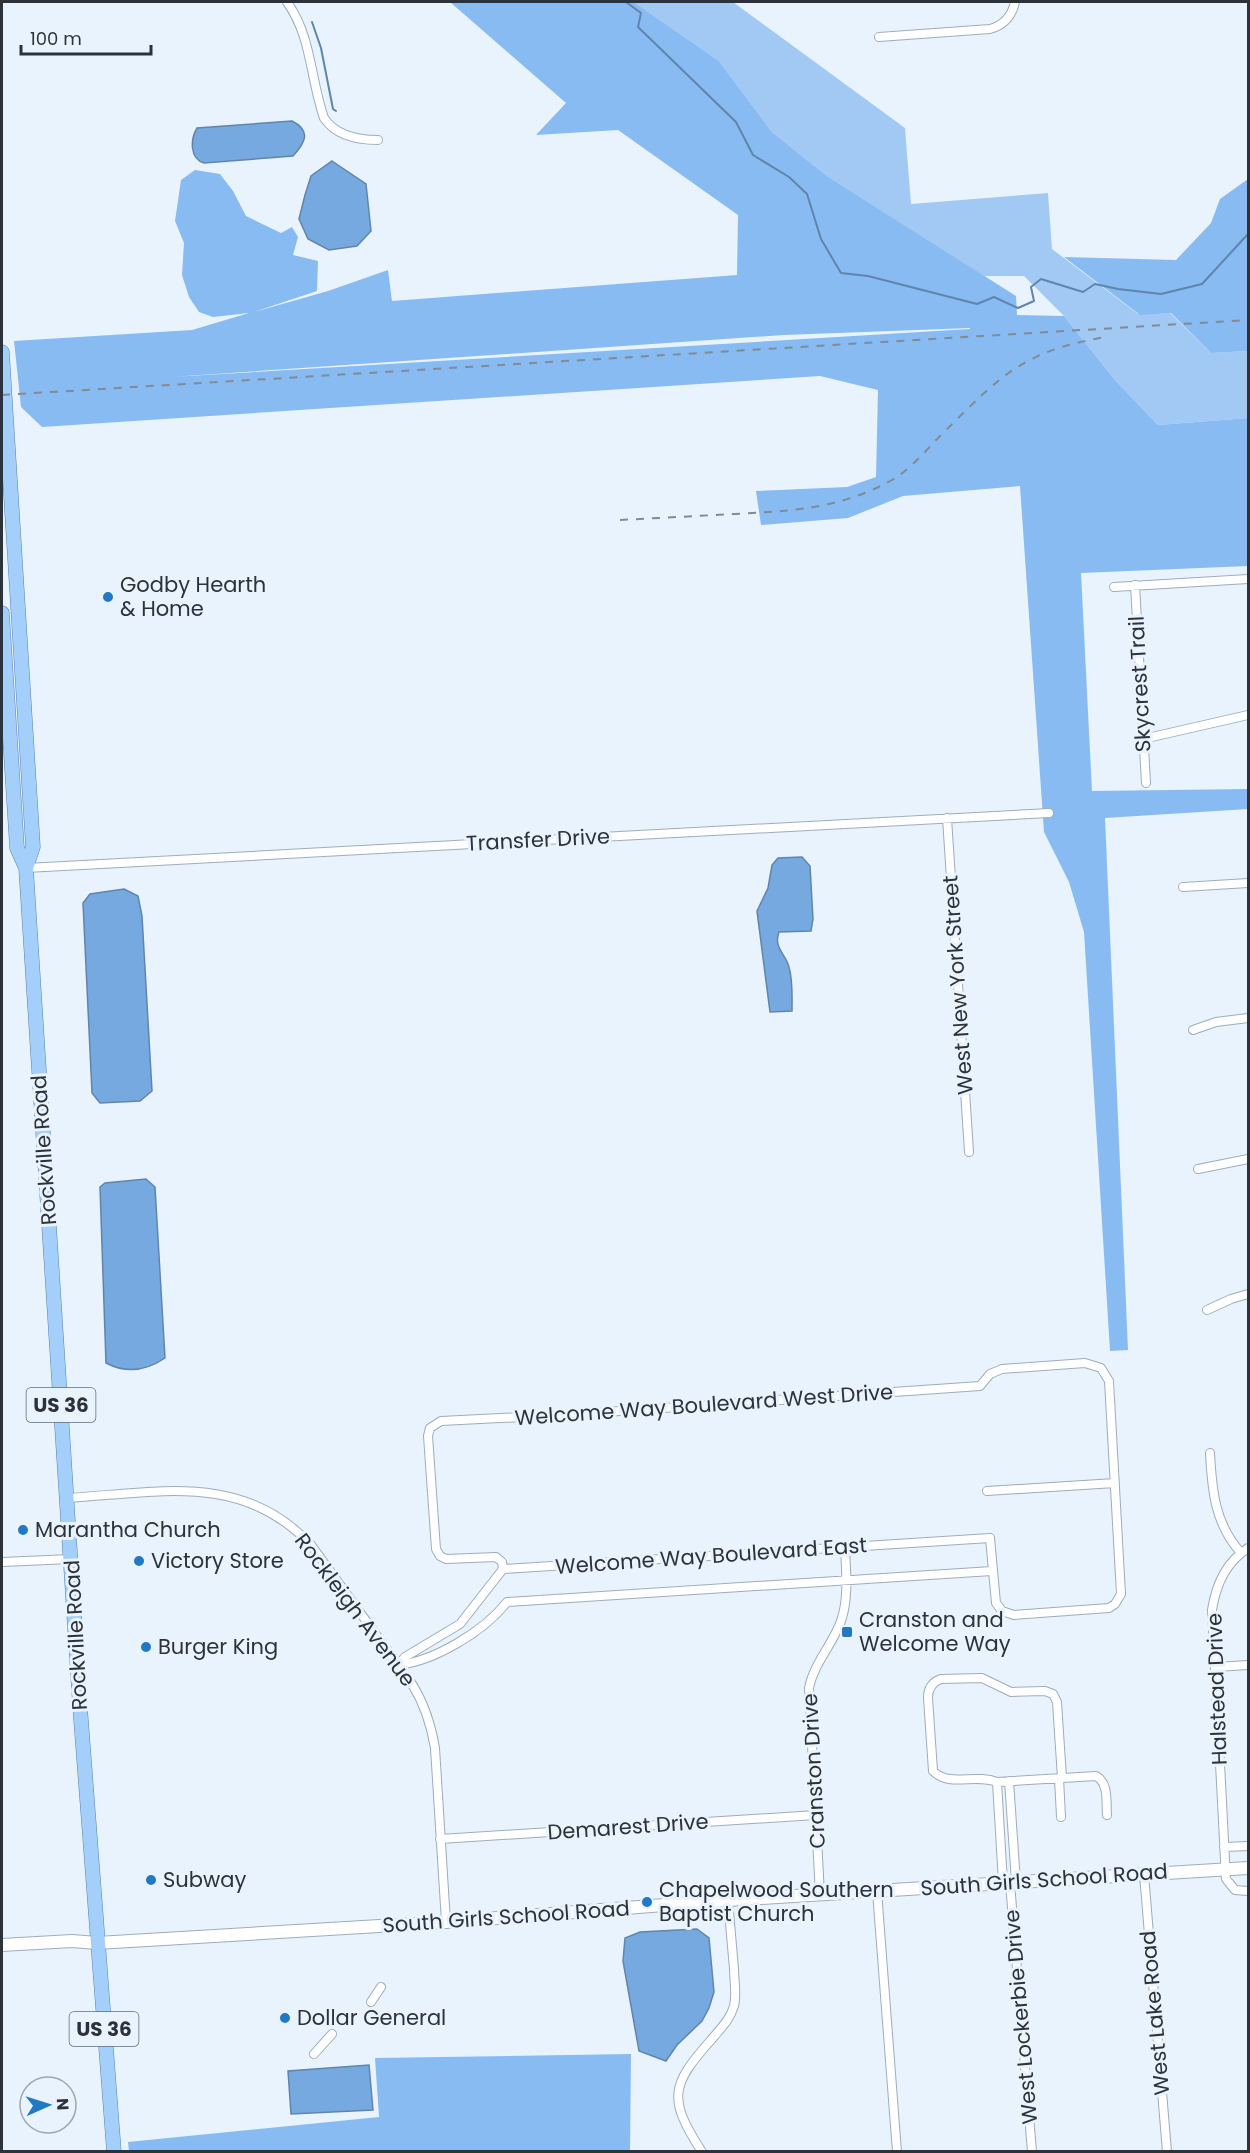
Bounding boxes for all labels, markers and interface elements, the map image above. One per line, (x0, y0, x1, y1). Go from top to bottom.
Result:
scale bar (21, 18, 152, 56)
text: 100 m (30, 26, 82, 51)
place label: Godby Hearth & Home (120, 570, 266, 623)
marker: Godby Hearth & Home (101, 590, 115, 604)
street label: Skycrest Trail (1121, 615, 1158, 753)
street label: Transfer Drive (465, 821, 611, 858)
street label: West New York Street (935, 874, 980, 1096)
street label: Rockville Road (24, 1074, 63, 1226)
street label: Welcome Way Boulevard West Drive (514, 1377, 894, 1432)
road number: US 36 (26, 1388, 96, 1422)
place label: Marantha Church (35, 1515, 221, 1544)
marker: Marantha Church (16, 1523, 30, 1537)
street label: Rockleigh Avenue (288, 1527, 423, 1692)
street label: Welcome Way Boulevard East (554, 1530, 868, 1581)
place label: Victory Store (151, 1546, 284, 1575)
marker: Victory Store (132, 1554, 146, 1568)
street label: Rockville Road (57, 1559, 94, 1711)
place label: Cranston and Welcome Way (859, 1605, 1011, 1658)
street label: Halstead Drive (1199, 1612, 1234, 1766)
marker: Cranston and Welcome Way (840, 1625, 854, 1639)
place label: Burger King (158, 1632, 278, 1661)
marker: Burger King (139, 1640, 153, 1654)
street label: Cranston Drive (795, 1693, 832, 1849)
street label: Demarest Drive (546, 1806, 709, 1847)
street label: South Girls School Road (919, 1856, 1169, 1903)
place label: Subway (163, 1865, 246, 1894)
marker: Subway (144, 1873, 158, 1887)
place label: Chapelwood Southern Baptist Church (659, 1875, 894, 1928)
street label: South Girls School Road (381, 1893, 631, 1940)
marker: Chapelwood Southern Baptist Church (640, 1895, 654, 1909)
street label: West Lockerbie Drive (997, 1909, 1044, 2126)
street label: West Lake Road (1133, 1930, 1176, 2097)
place label: Dollar General (297, 2003, 446, 2032)
marker: Dollar General (278, 2011, 292, 2025)
road number: US 36 (70, 2012, 138, 2046)
north arrow (18, 2075, 78, 2135)
text: N (51, 2098, 74, 2111)

